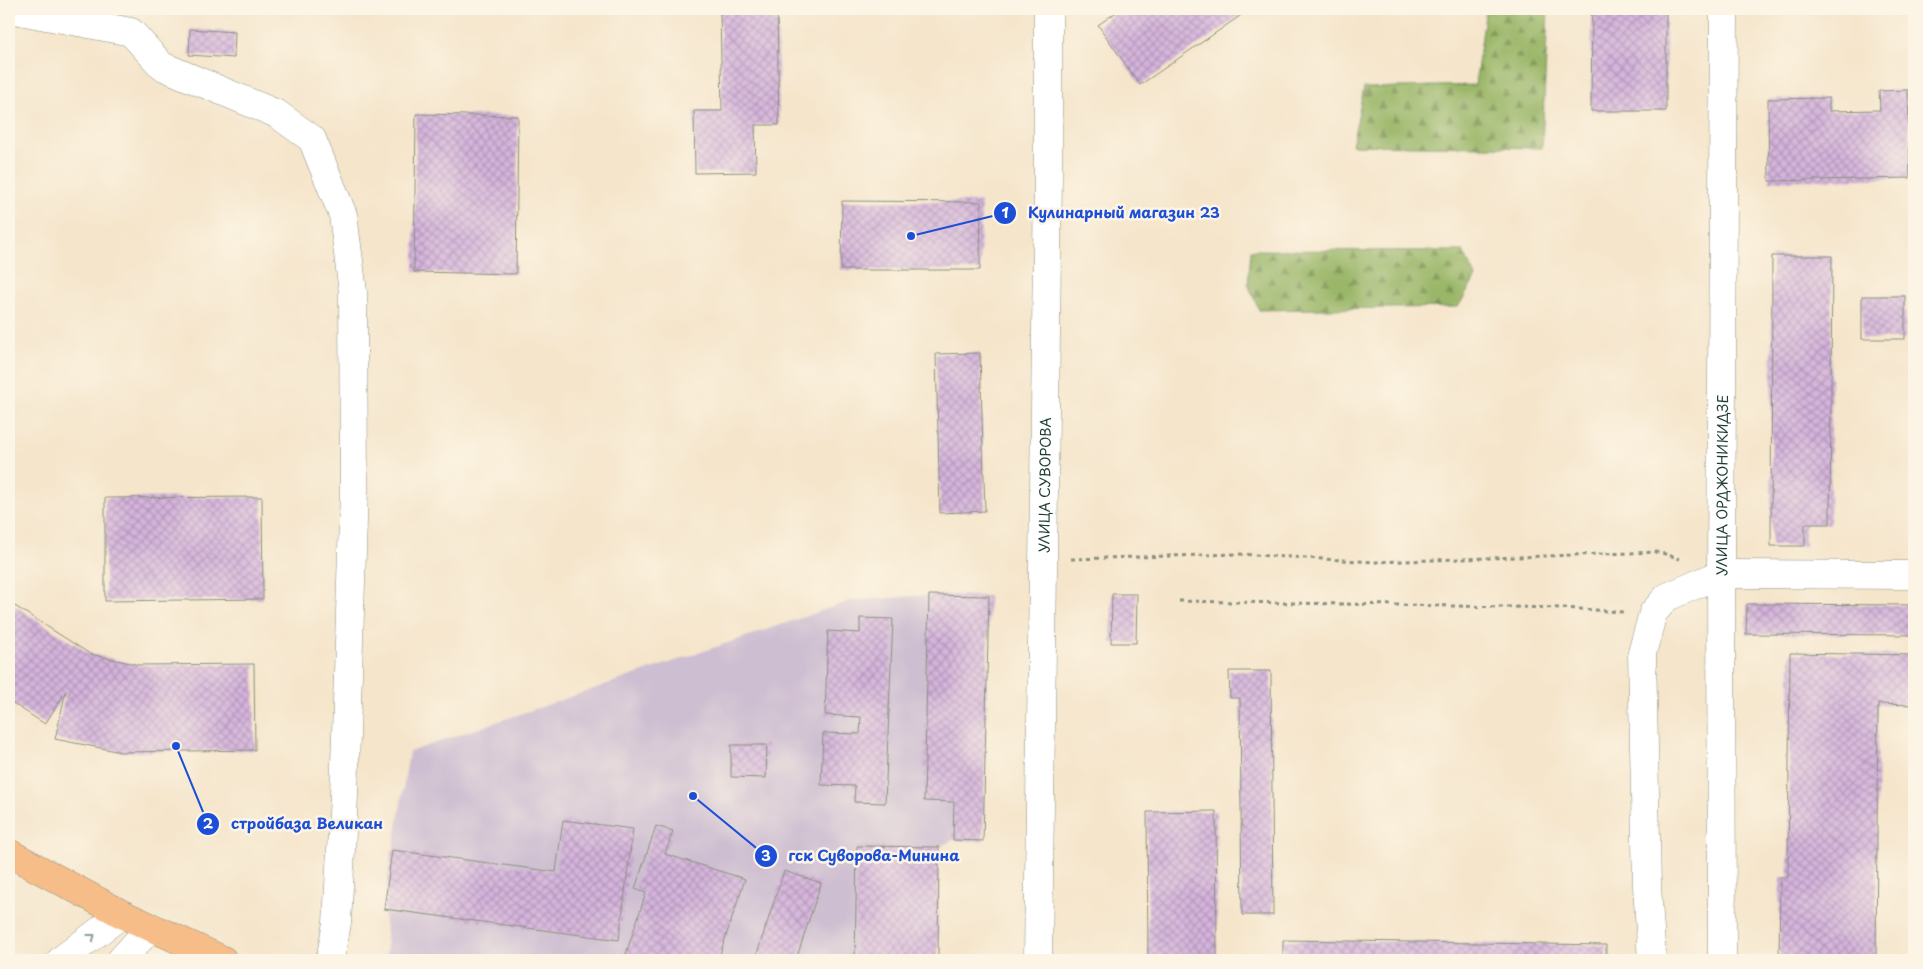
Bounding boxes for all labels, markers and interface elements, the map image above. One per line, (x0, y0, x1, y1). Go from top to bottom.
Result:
callout: Кулинарный магазин 23 (993, 198, 1230, 228)
text: 1 (1001, 200, 1009, 223)
text: Кулинарный магазин 23 (1028, 200, 1220, 223)
street label: УЛИЦА ОРДЖОНИКИДЗЕ (1710, 394, 1732, 576)
street label: УЛИЦА СУВОРОВА (1033, 417, 1055, 553)
callout: стройбаза Великан (196, 809, 393, 839)
text: 2 (203, 811, 214, 834)
text: стройбаза Великан (231, 811, 383, 834)
callout: гск Суворова-Минина (753, 841, 970, 871)
text: 3 (761, 843, 771, 866)
text: гск Суворова-Минина (788, 843, 960, 866)
one-way arrow (86, 934, 96, 943)

